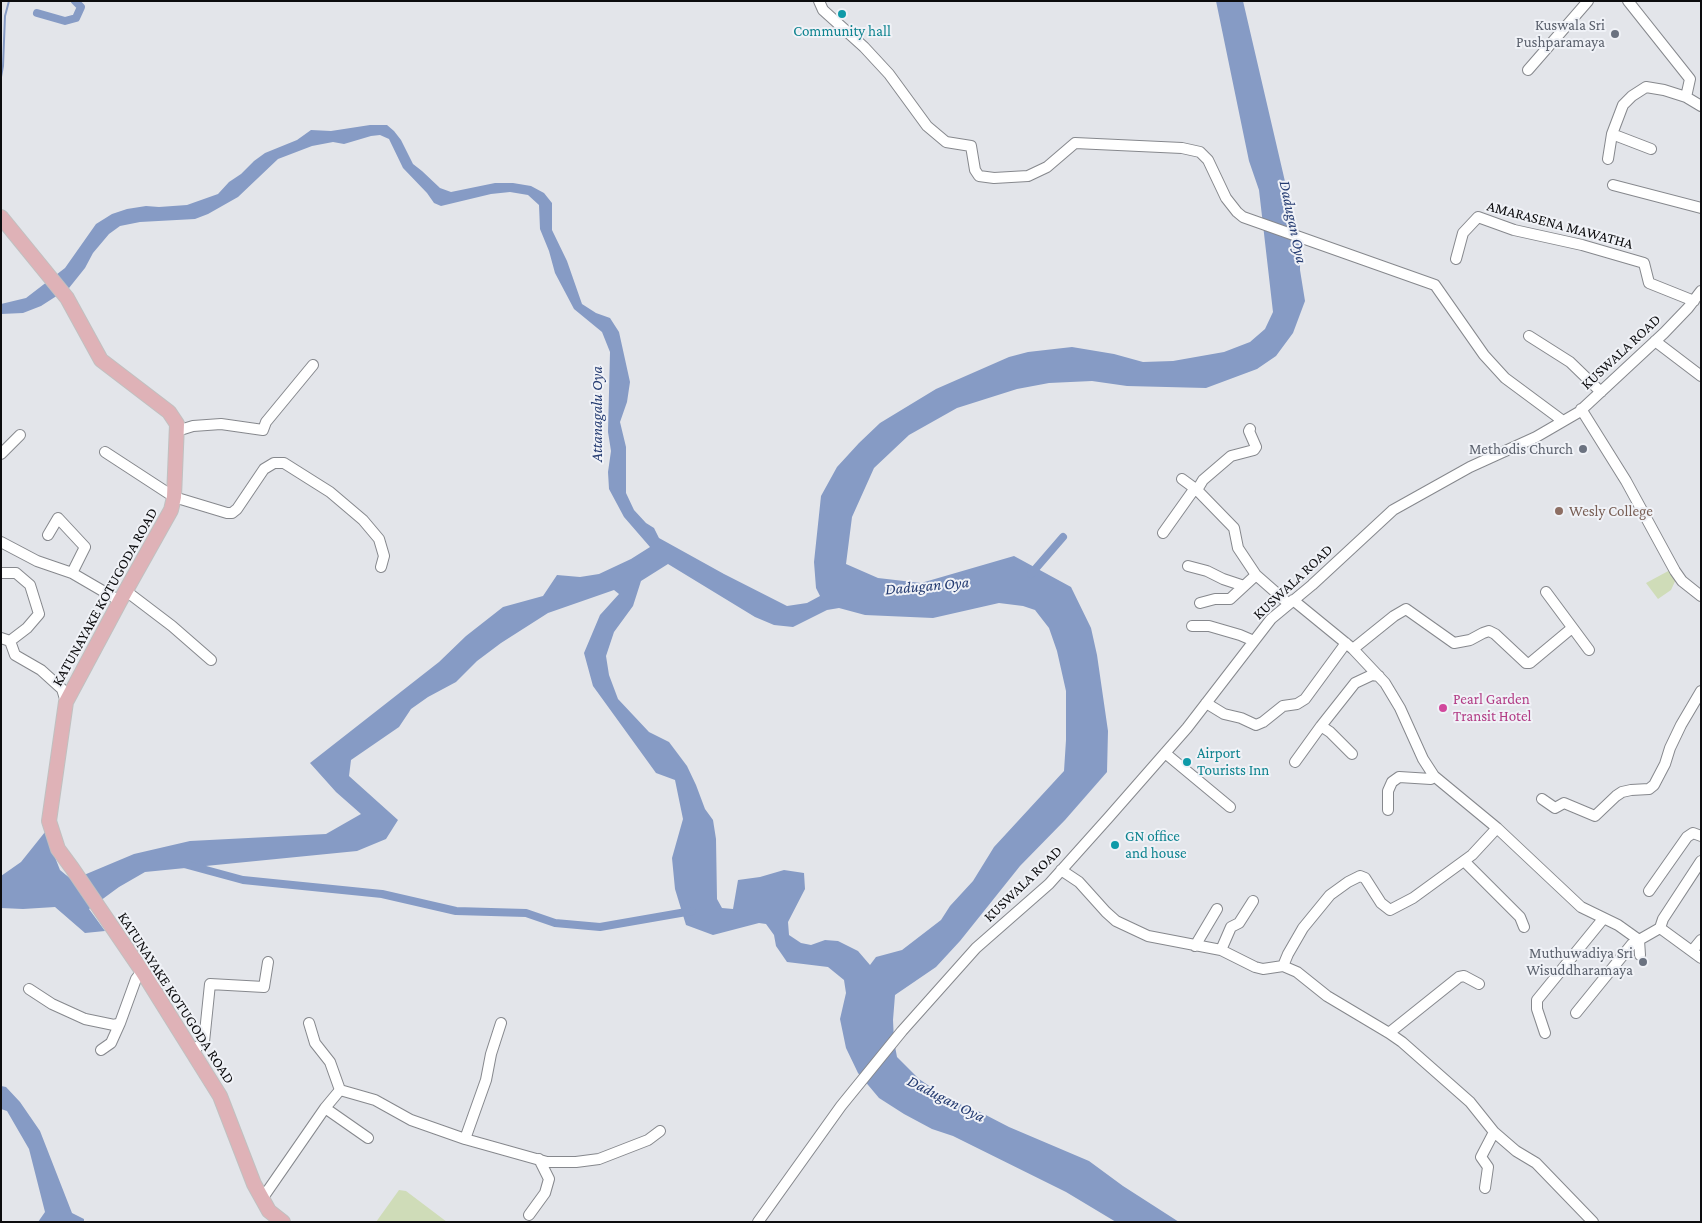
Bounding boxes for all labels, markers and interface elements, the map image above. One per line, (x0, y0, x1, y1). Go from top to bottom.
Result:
marker: Community hall (836, 8, 848, 20)
place label: Kuswala Sri Pushparamaya (1516, 16, 1605, 51)
place label: Community hall (793, 22, 891, 40)
marker: Kuswala Sri Pushparamaya (1609, 28, 1621, 40)
water label: Dadugan Oya (1275, 179, 1311, 265)
street label: AMARASENA MAWATHA (1485, 197, 1635, 253)
street label: KUSWALA ROAD (1577, 311, 1665, 393)
water label: Attanagalu Oya (587, 366, 607, 462)
place label: Methodis Church (1469, 440, 1573, 458)
marker: Methodis Church (1577, 443, 1589, 455)
place label: Wesly College (1569, 502, 1653, 520)
street label: KATUNAYAKE KOTUGODA ROAD (48, 505, 162, 689)
marker: Wesly College (1553, 505, 1565, 517)
street label: KUSWALA ROAD (1249, 541, 1337, 623)
water label: Dadugan Oya (884, 573, 970, 599)
place label: Pearl Garden Transit Hotel (1453, 690, 1531, 725)
marker: Pearl Garden Transit Hotel (1437, 702, 1449, 714)
place label: Airport Tourists Inn (1197, 744, 1269, 779)
marker: Airport Tourists Inn (1181, 756, 1193, 768)
place label: GN office and house (1125, 827, 1187, 862)
marker: GN office and house (1109, 839, 1121, 851)
street label: KUSWALA ROAD (980, 842, 1066, 926)
street label: KATUNAYAKE KOTUGODA ROAD (114, 909, 238, 1087)
place label: Muthuwadiya Sri Wisuddharamaya (1526, 944, 1633, 979)
marker: Muthuwadiya Sri Wisuddharamaya (1637, 956, 1649, 968)
water label: Dadugan Oya (904, 1071, 988, 1127)

